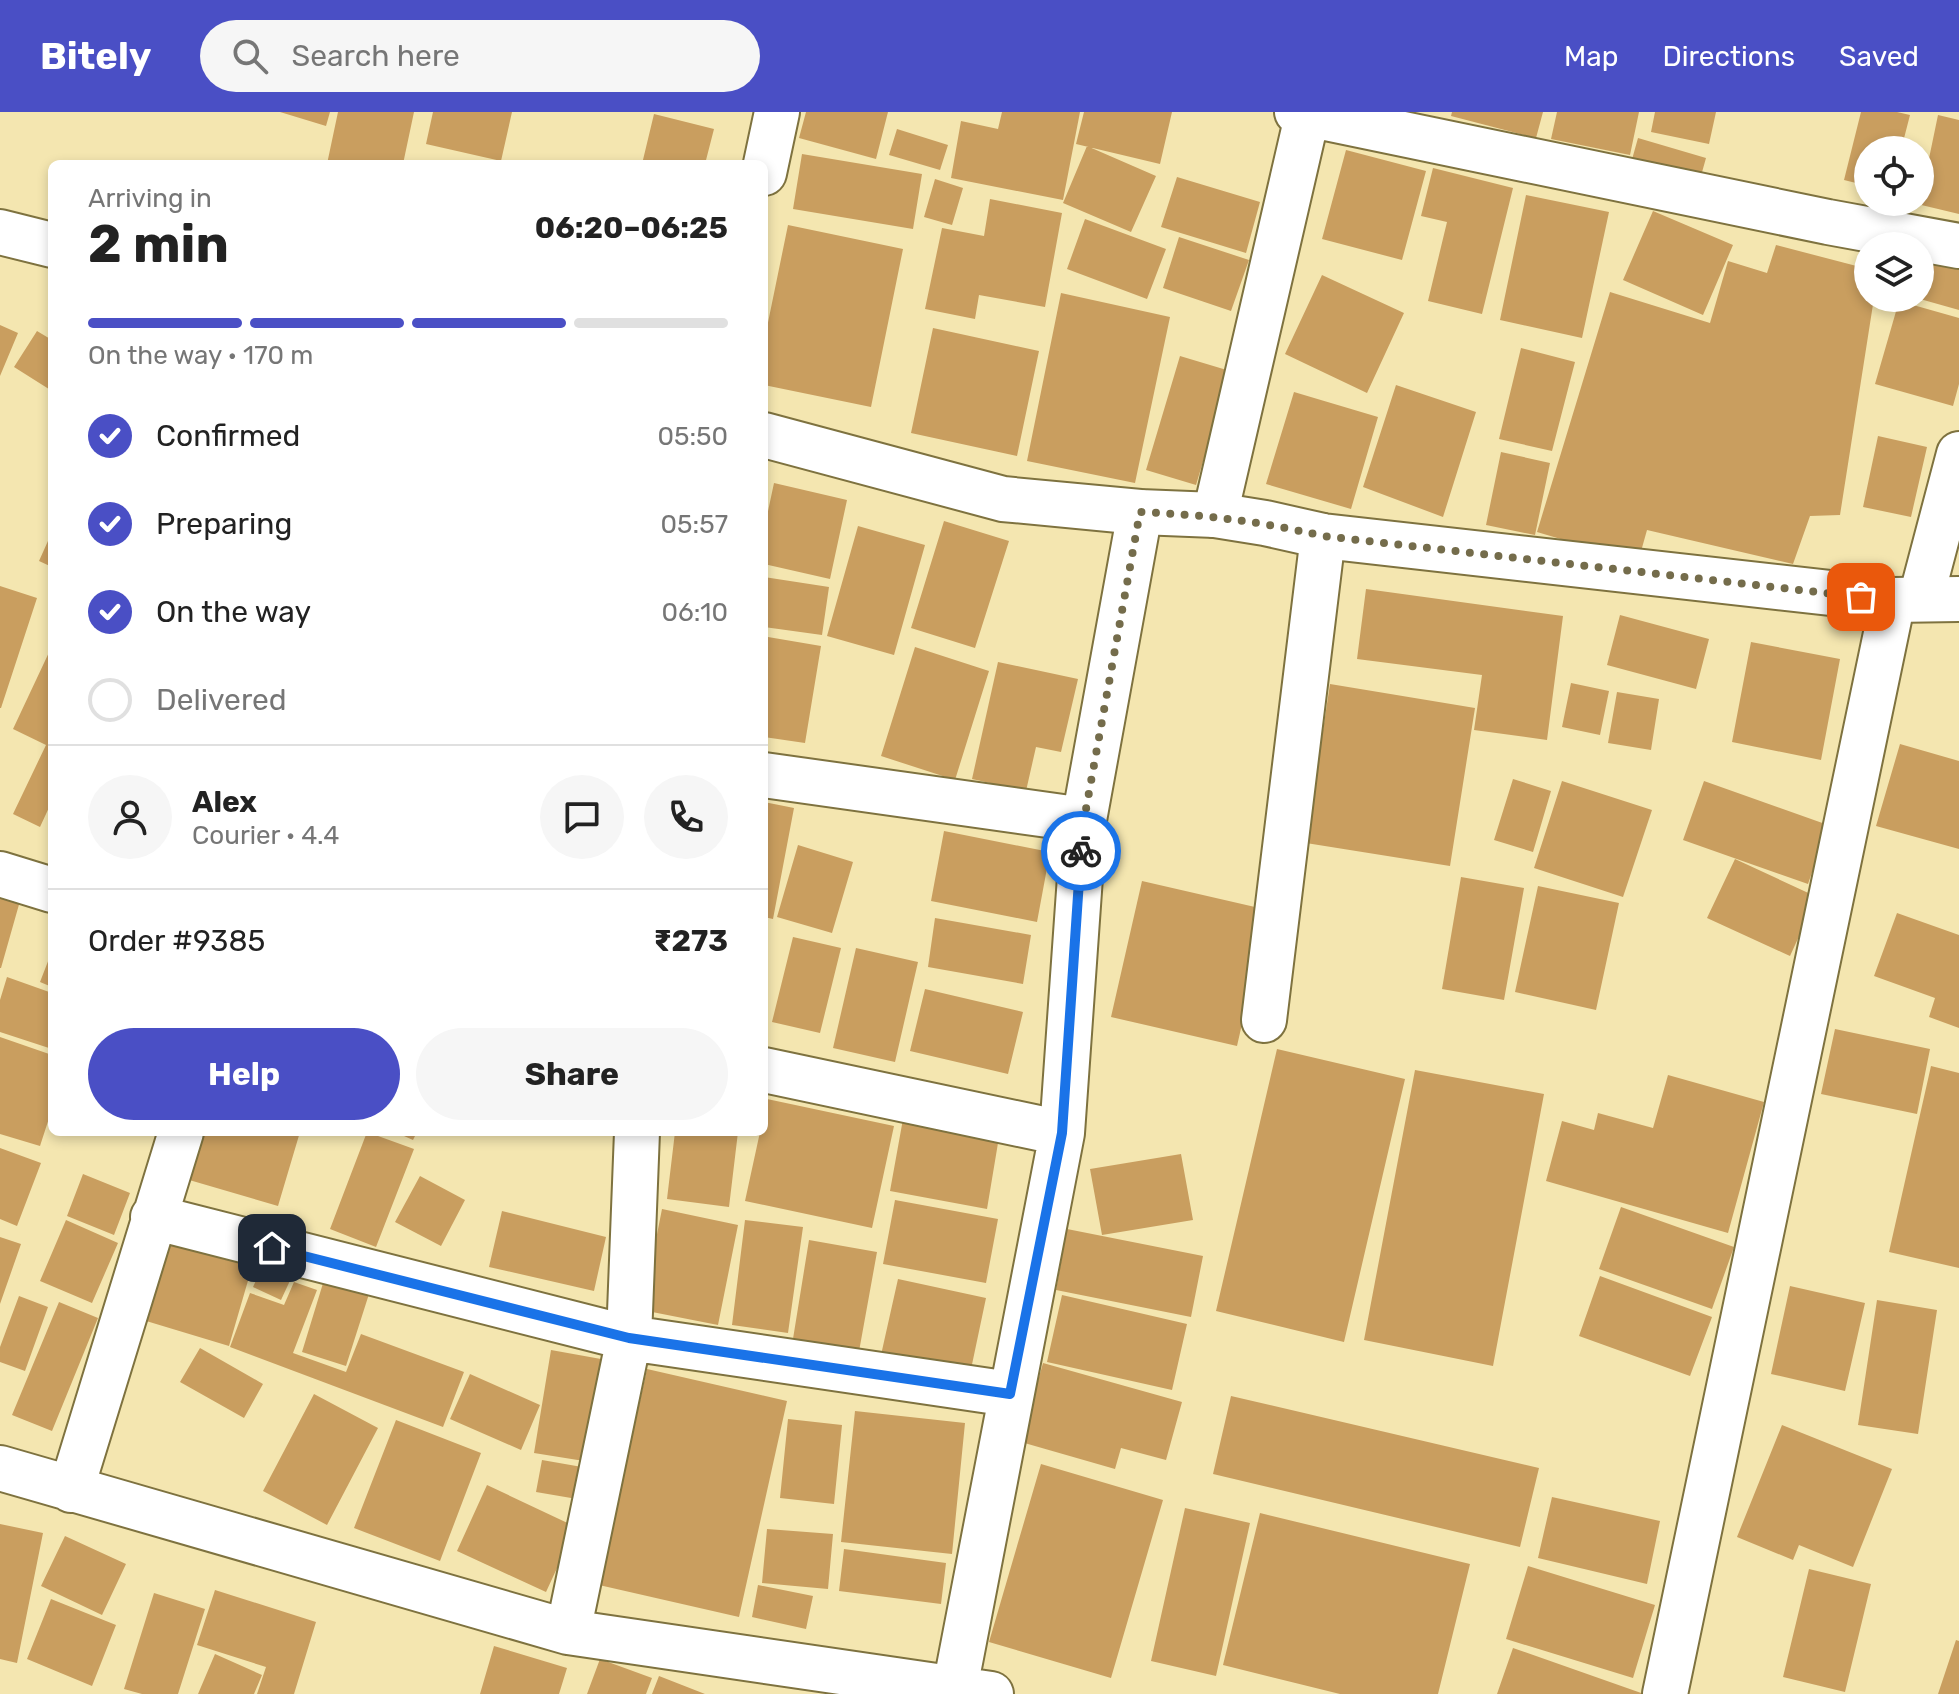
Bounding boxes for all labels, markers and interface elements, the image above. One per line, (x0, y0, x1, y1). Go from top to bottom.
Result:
search box (200, 20, 760, 92)
text: Bitely (40, 33, 152, 79)
icon: search (228, 34, 272, 78)
text: Search here (292, 38, 460, 74)
text: Map (1564, 40, 1618, 73)
text: Directions (1662, 40, 1795, 73)
text: Saved (1839, 40, 1919, 73)
map controls (1854, 136, 1934, 312)
button: locate (1854, 136, 1934, 216)
text: Arriving in (88, 183, 212, 214)
text: 06:20–06:25 (535, 210, 728, 246)
text: 2 min (88, 213, 229, 275)
button: layers (1854, 232, 1934, 312)
text: On the way · 170 m (88, 340, 313, 371)
icon: check (88, 414, 132, 458)
text: Confirmed (156, 418, 300, 454)
text: 05:50 (657, 421, 728, 452)
icon: check (88, 502, 132, 546)
text: Preparing (156, 506, 292, 542)
text: 05:57 (661, 509, 728, 540)
pin (1827, 563, 1895, 631)
icon: bag (1839, 575, 1883, 619)
icon: check (88, 590, 132, 634)
text: On the way (156, 594, 311, 630)
text: 06:10 (662, 597, 728, 628)
text: Delivered (156, 682, 287, 718)
button: person (88, 775, 172, 859)
button: chat (540, 775, 624, 859)
button: phone (644, 775, 728, 859)
text: Alex (192, 784, 257, 820)
courier (1041, 811, 1121, 891)
text: Courier · 4.4 (192, 820, 339, 851)
icon: bike (1059, 829, 1103, 873)
text: Order #9385 (88, 923, 265, 959)
text: ₹273 (654, 923, 728, 959)
button: Help (88, 1028, 400, 1120)
button: Share (416, 1028, 728, 1120)
pin (238, 1214, 306, 1282)
icon: home (250, 1226, 294, 1270)

